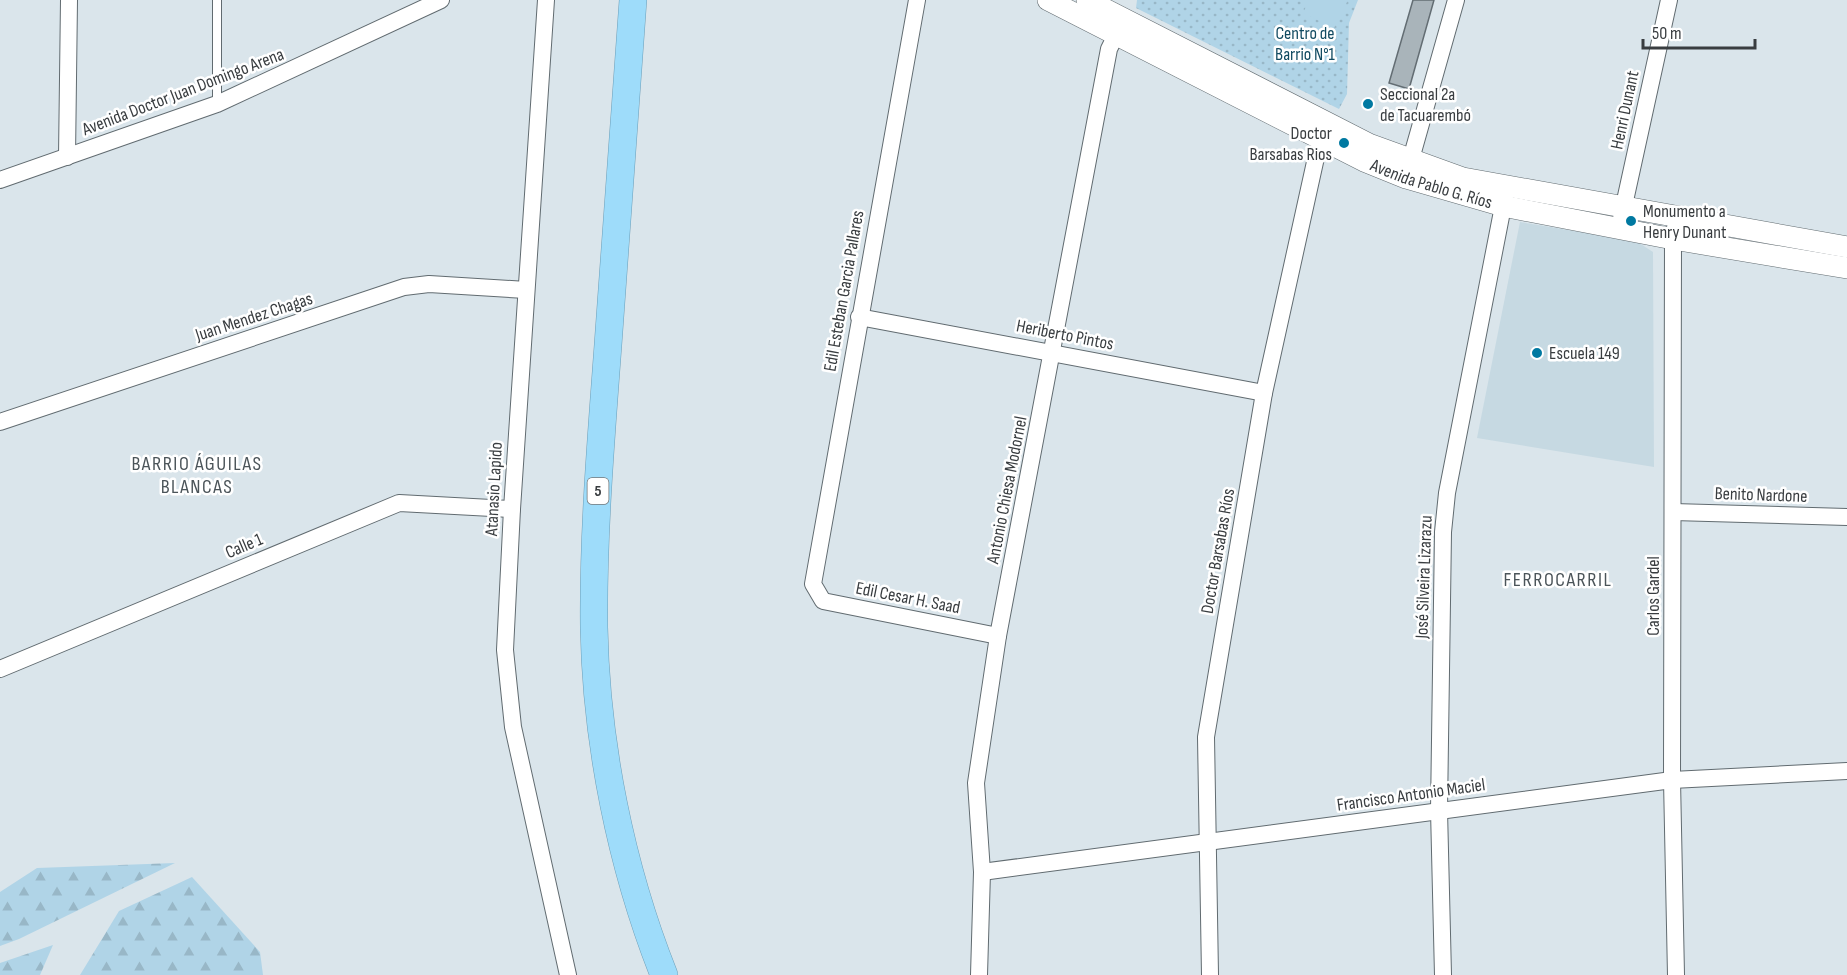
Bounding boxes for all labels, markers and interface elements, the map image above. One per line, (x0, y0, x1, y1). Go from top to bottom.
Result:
scale bar (1643, 12, 1756, 50)
park label: Centro de Barrio N°1 (1275, 23, 1336, 65)
text: 50 m (1652, 23, 1682, 44)
street label: Avenida Doctor Juan Domingo Arena (78, 44, 287, 141)
street label: Henri Dunant (1606, 68, 1644, 151)
place label: Seccional 2a de Tacuarembó (1380, 84, 1471, 126)
marker: Seccional 2a de Tacuarembó (1361, 97, 1375, 111)
place label: Doctor Barsabas Rios (1249, 123, 1332, 165)
marker: Doctor Barsabas Rios (1337, 136, 1351, 150)
street label: Avenida Pablo G. Ríos (1367, 154, 1495, 213)
place label: Monumento a Henry Dunant (1643, 201, 1727, 243)
street label: Edil Esteban Garcia Pallares (819, 209, 869, 373)
marker: Monumento a Henry Dunant (1624, 214, 1638, 228)
street label: Juan Mendez Chagas (192, 288, 315, 346)
street label: Heriberto Pintos (1015, 315, 1115, 355)
place label: Escuela 149 (1549, 343, 1620, 364)
marker: Escuela 149 (1530, 346, 1544, 360)
street label: Antonio Chiesa Modornel (982, 414, 1032, 567)
street label: Atanasio Lapido (481, 441, 507, 538)
district label: BARRIO ÁGUILAS BLANCAS (131, 452, 263, 499)
road number: 5 (588, 478, 608, 504)
street label: Benito Nardone (1714, 483, 1808, 507)
street label: Doctor Barsabas Ríos (1197, 487, 1239, 615)
street label: José Silveira Lizarazu (1411, 515, 1437, 640)
street label: Calle 1 (222, 529, 266, 563)
street label: Carlos Gardel (1643, 556, 1664, 636)
district label: FERROCARRIL (1503, 568, 1613, 592)
street label: Edil Cesar H. Saad (854, 578, 962, 618)
street label: Francisco Antonio Maciel (1335, 774, 1487, 816)

